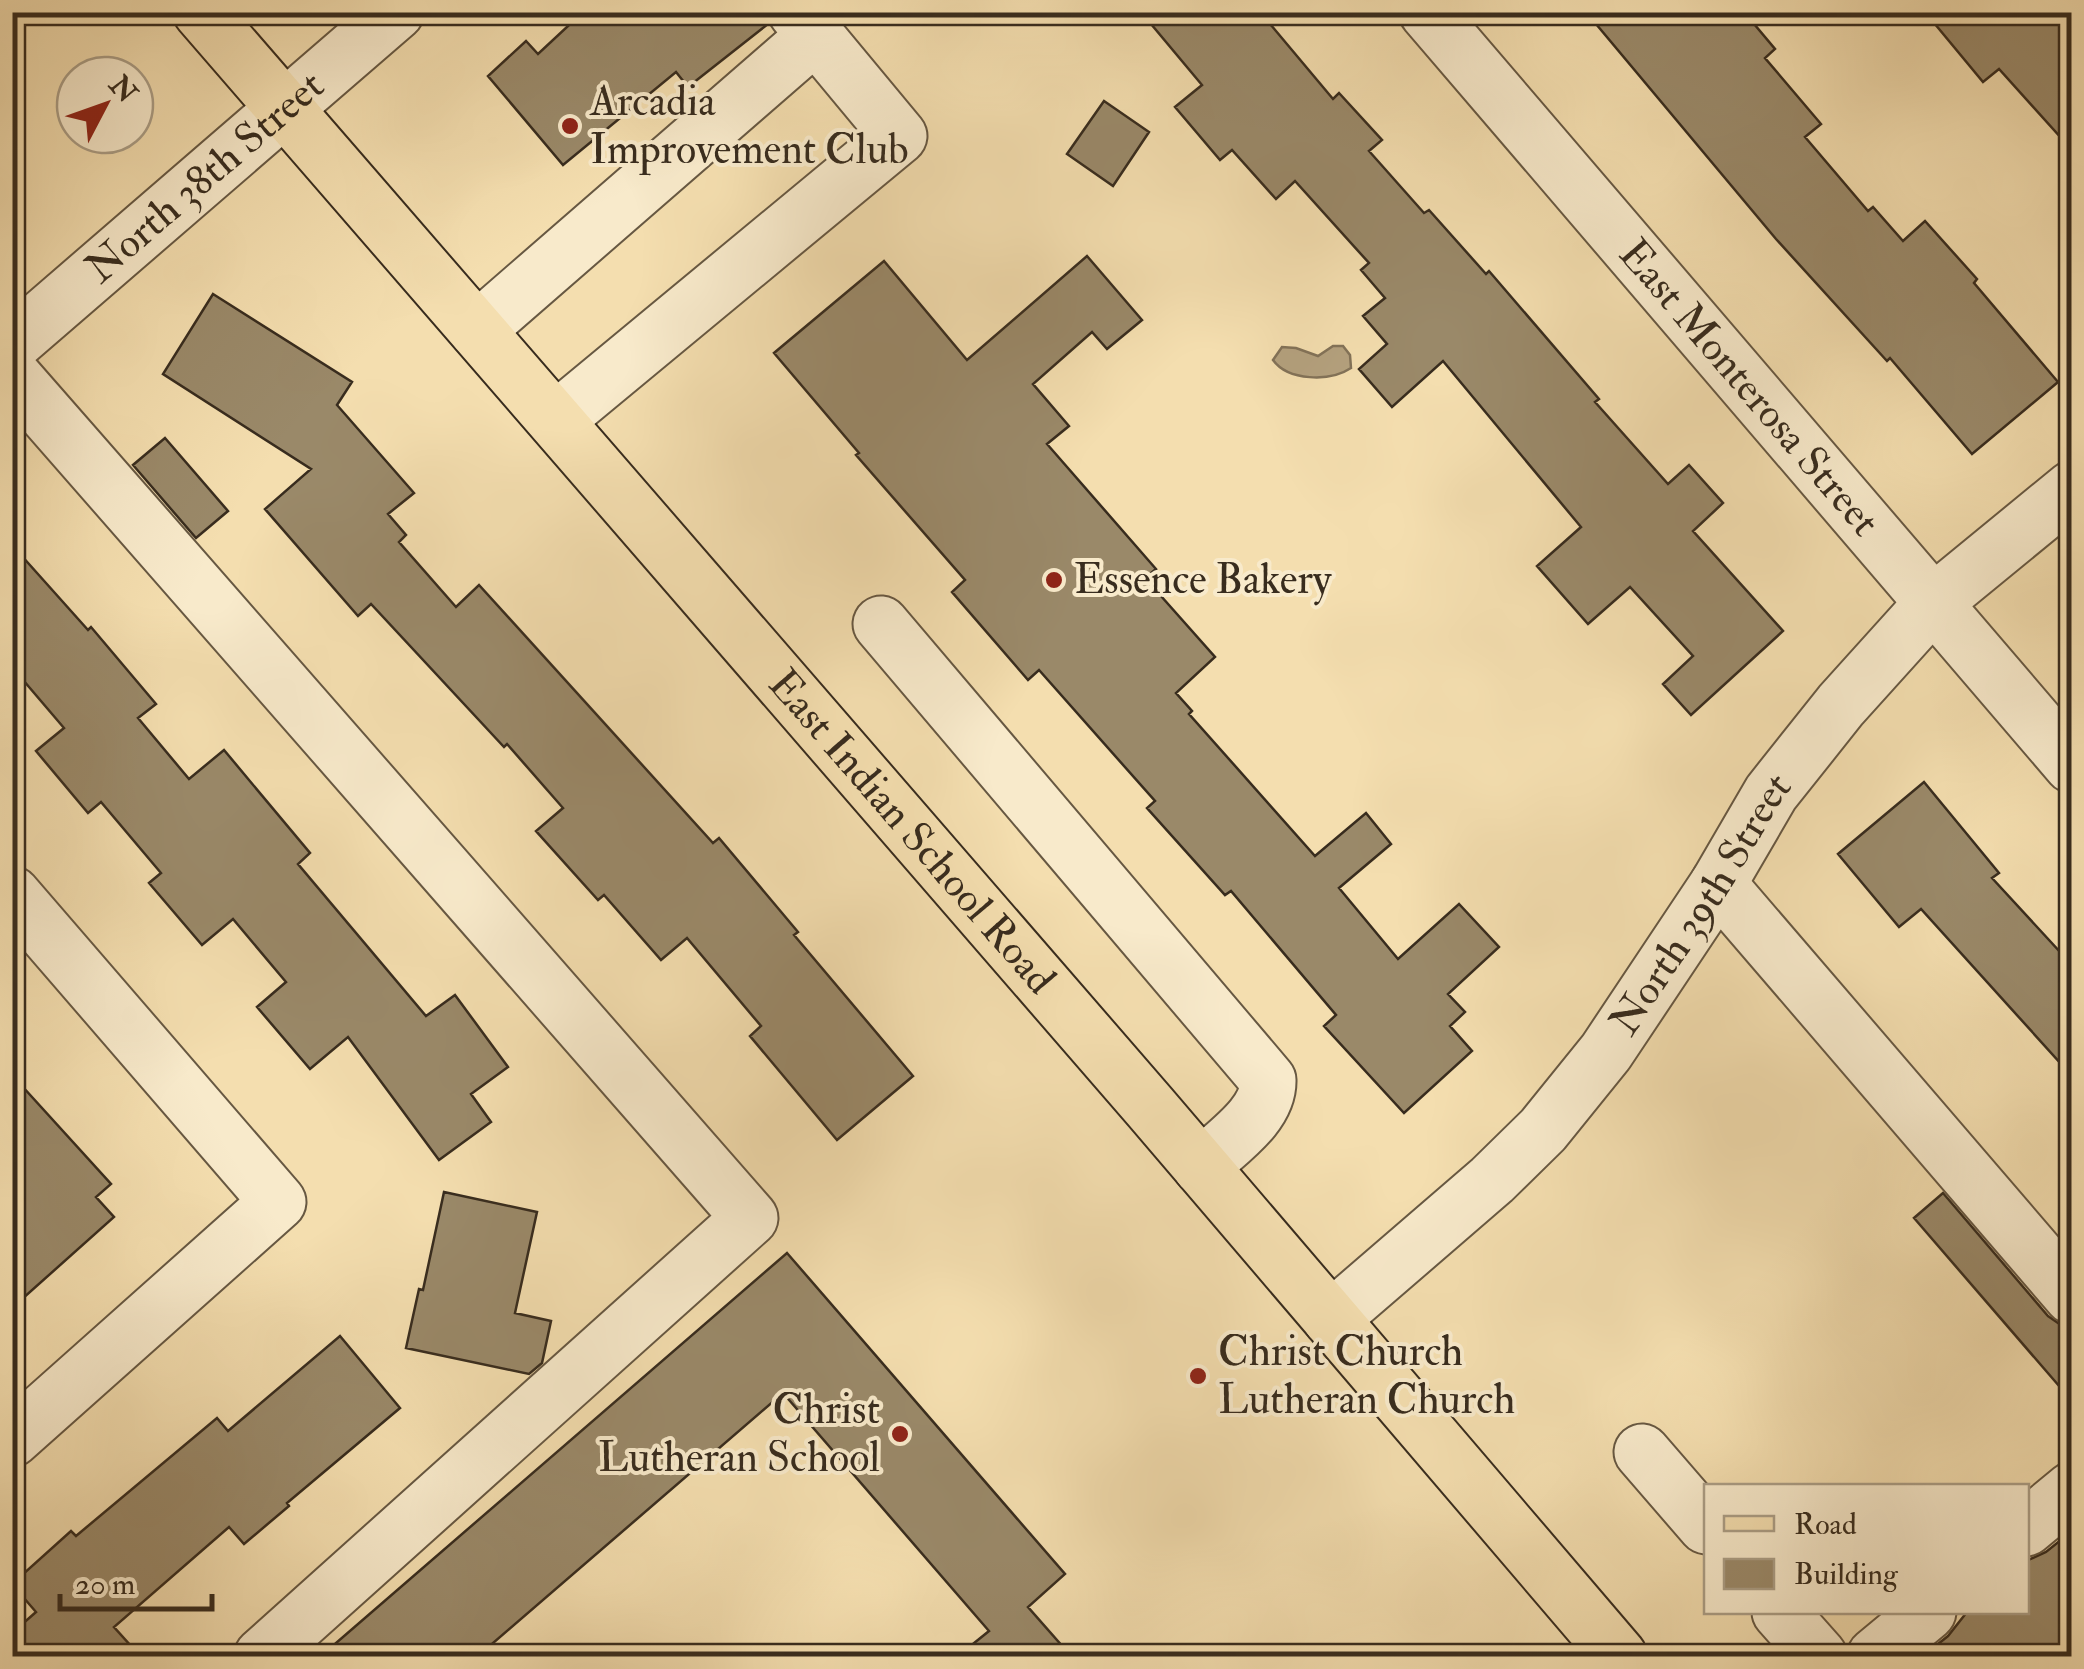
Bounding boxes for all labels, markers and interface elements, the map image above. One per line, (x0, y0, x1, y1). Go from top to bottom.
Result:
north arrow (55, 55, 155, 155)
street label: North 38th Street (75, 61, 333, 295)
place label: Arcadia Improvement Club (589, 76, 909, 176)
marker: Arcadia Improvement Club (559, 115, 581, 137)
street label: East Monterosa Street (1607, 229, 1891, 547)
place label: Essence Bakery (1074, 554, 1332, 606)
marker: Essence Bakery (1043, 569, 1065, 591)
street label: East Indian School Road (757, 659, 1067, 1005)
street label: North 39th Street (1598, 762, 1803, 1045)
place label: Christ Church Lutheran Church (1218, 1326, 1515, 1426)
marker: Christ Church Lutheran Church (1187, 1365, 1209, 1387)
place label: Christ Lutheran School (598, 1384, 880, 1484)
marker: Christ Lutheran School (889, 1423, 911, 1445)
legend (1704, 1484, 2029, 1614)
text: Road (1794, 1506, 1857, 1543)
scale bar (60, 1549, 212, 1611)
text: Building (1794, 1556, 1899, 1593)
text: 20 m (75, 1566, 135, 1603)

